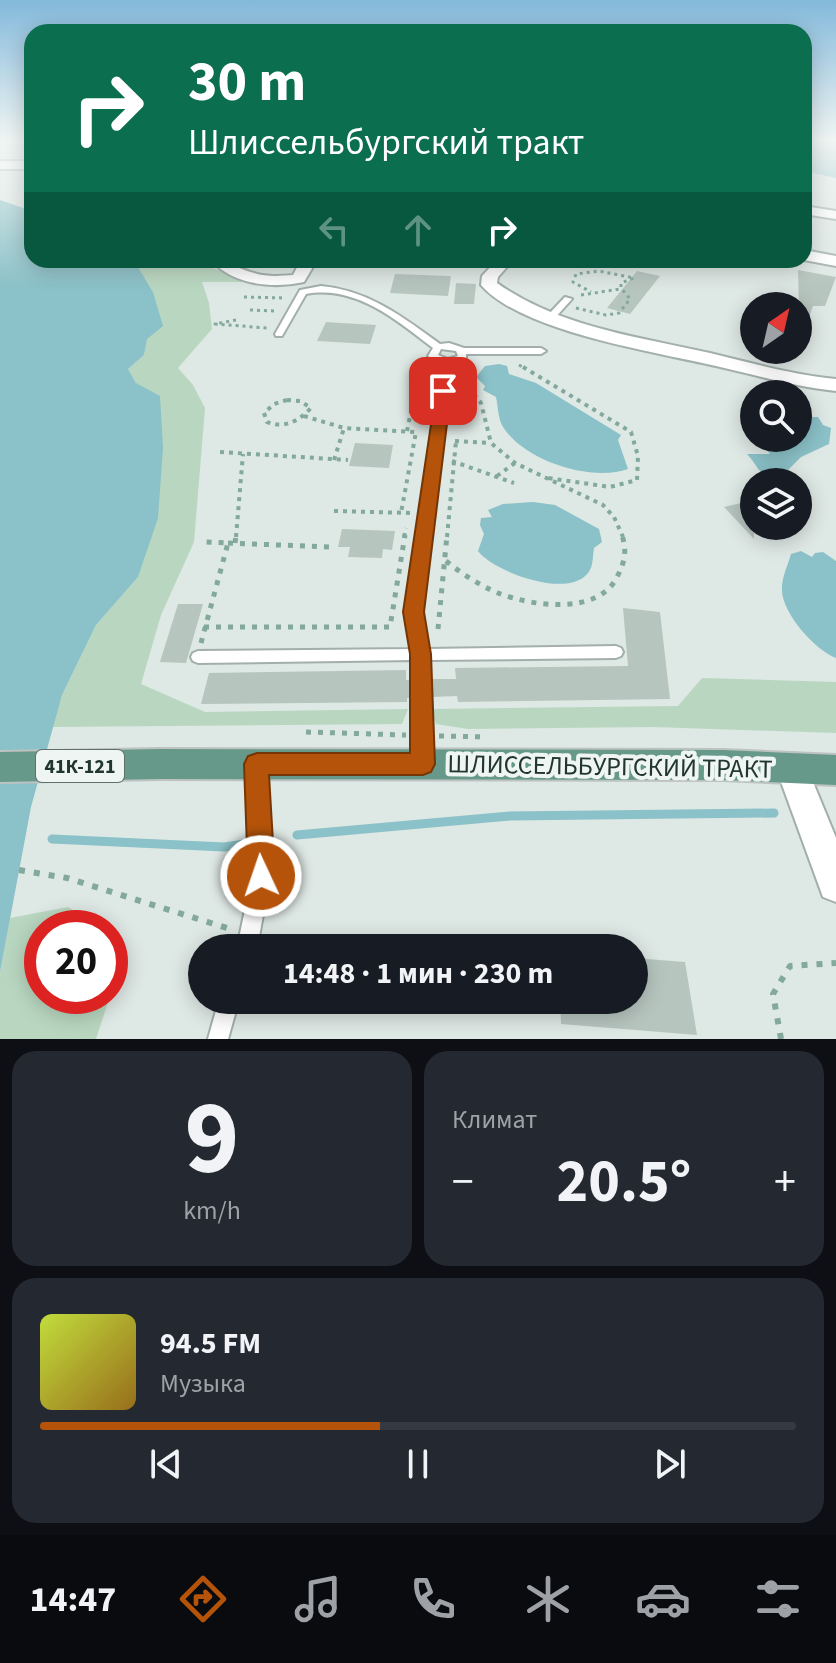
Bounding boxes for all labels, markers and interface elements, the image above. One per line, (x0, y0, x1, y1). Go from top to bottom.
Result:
text: 30 m (188, 43, 306, 122)
icon: right (56, 56, 160, 160)
text: Шлиссельбургский тракт (188, 117, 584, 168)
icon: left (312, 208, 356, 252)
icon: ahead (396, 208, 440, 252)
icon: right (480, 208, 524, 252)
north arrow (740, 292, 812, 364)
map controls (740, 292, 812, 540)
pin (409, 357, 477, 425)
icon: arrive (421, 369, 465, 413)
button: search (740, 380, 812, 452)
button: layers (740, 468, 812, 540)
street label: ШЛИССЕЛЬБУРГСКИЙ ТРАКТ (447, 745, 773, 788)
road number: 41К-121 (36, 750, 124, 782)
position arrow (219, 834, 303, 918)
speed limit sign: 20 (24, 910, 128, 1014)
text: 14:48 · 1 мин · 230 m (283, 952, 553, 995)
text: 9 (185, 1066, 239, 1214)
text: Климат (452, 1101, 537, 1138)
text: 20.5° (557, 1140, 691, 1225)
text: − (452, 1151, 474, 1214)
text: + (774, 1151, 796, 1214)
text: km/h (183, 1192, 241, 1229)
text: 94.5 FM (160, 1322, 261, 1365)
text: Музыка (160, 1365, 246, 1402)
icon: previous (144, 1442, 188, 1486)
icon: pause (396, 1442, 440, 1486)
icon: next (648, 1442, 692, 1486)
icon: directions (175, 1571, 231, 1627)
icon: music (290, 1571, 346, 1627)
icon: phone (405, 1571, 461, 1627)
icon: climate (520, 1571, 576, 1627)
icon: car (635, 1571, 691, 1627)
icon: filters (750, 1571, 806, 1627)
text: 14:47 (30, 1574, 116, 1625)

